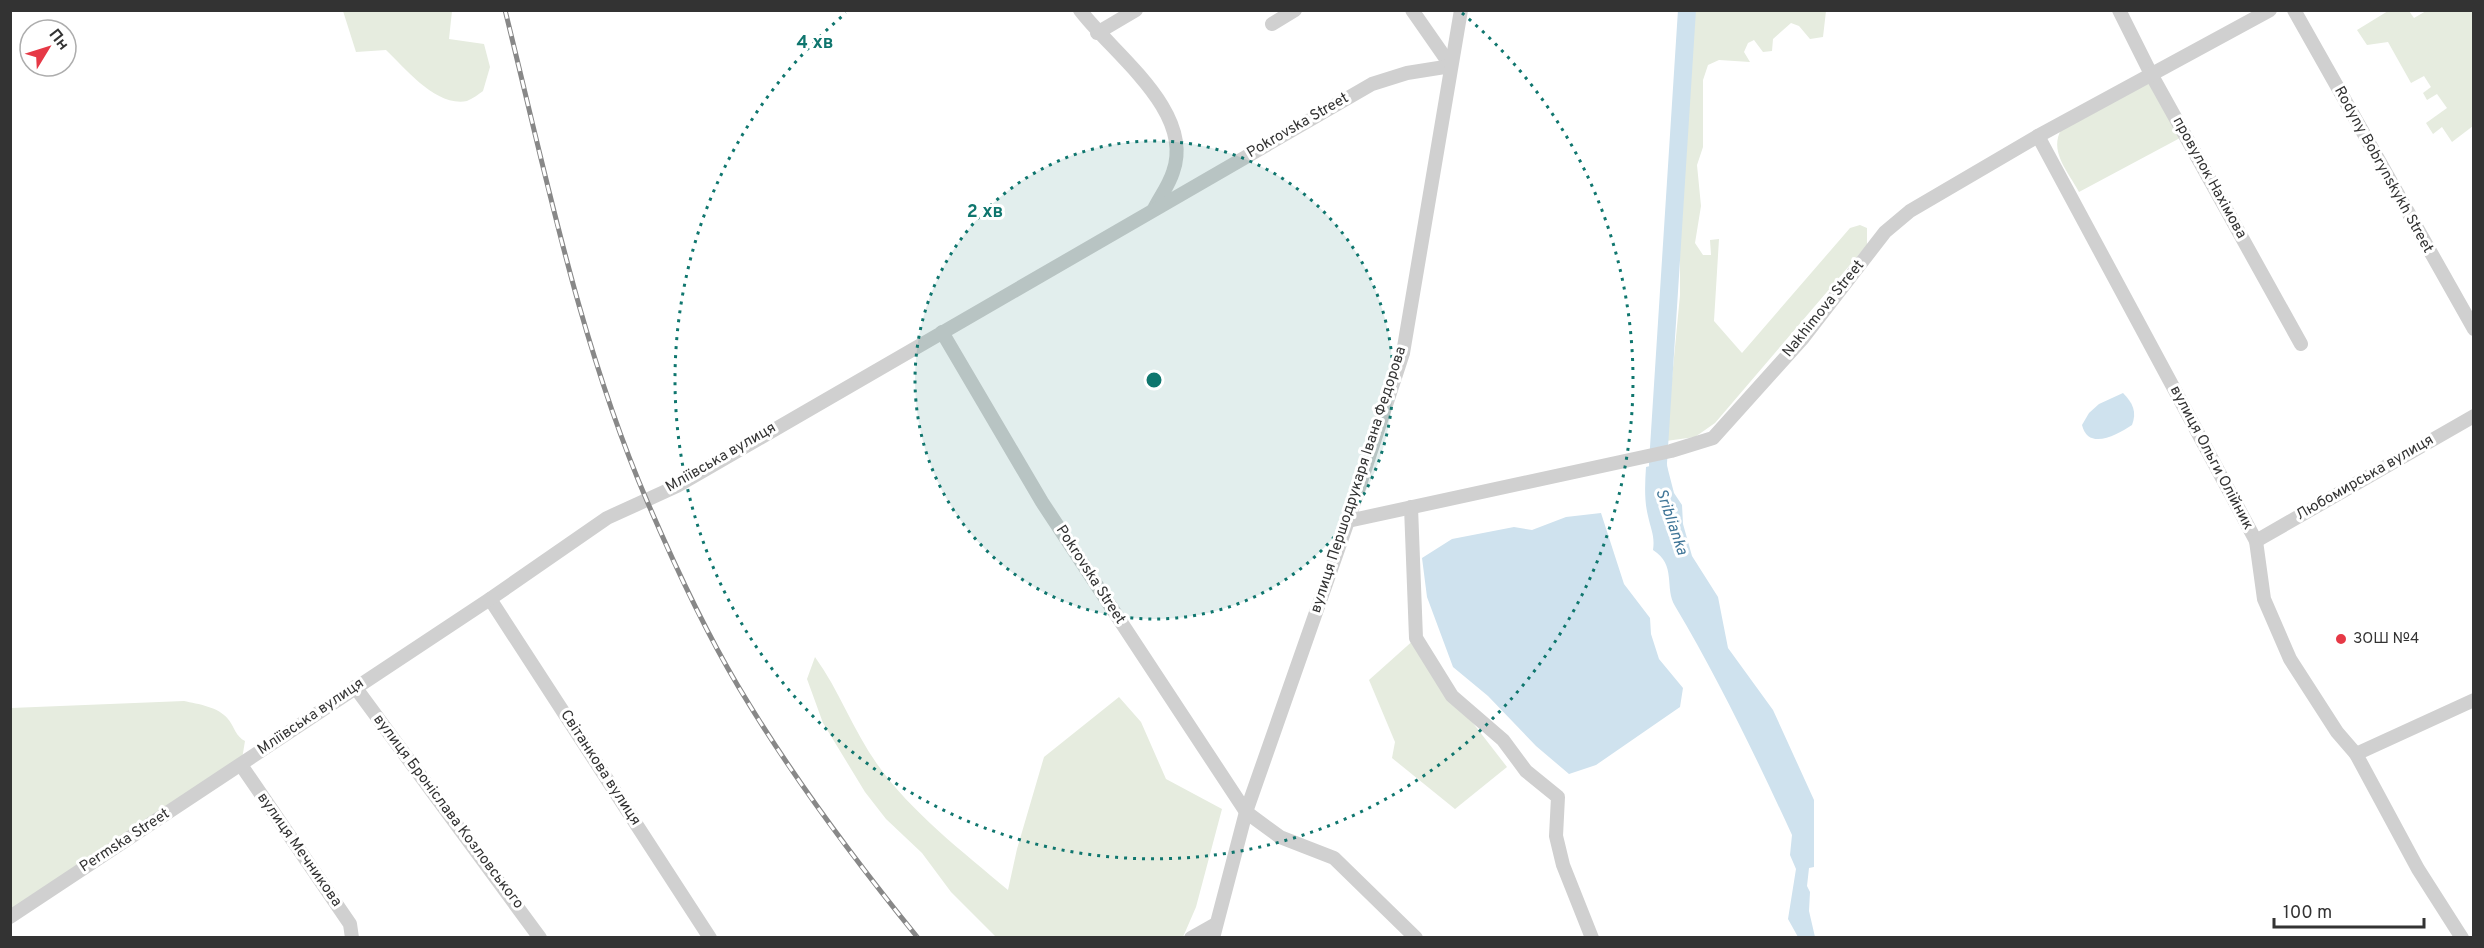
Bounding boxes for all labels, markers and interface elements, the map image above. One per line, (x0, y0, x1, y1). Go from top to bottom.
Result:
north arrow (18, 18, 78, 78)
text: Пн (44, 25, 73, 55)
text: 4 хв (796, 32, 834, 55)
street label: Rodyny Bobrynskykh Street (2329, 83, 2437, 257)
street label: Pokrovska Street (1244, 89, 1352, 163)
street label: провулок Нахімова (2168, 114, 2250, 242)
text: 2 хв (967, 201, 1003, 224)
street label: Nakhimova Street (1779, 257, 1869, 361)
street label: вулиця Першодрукаря Івана Федорова (1307, 344, 1411, 616)
centre of rings (1144, 370, 1164, 390)
street label: вулиця Ольги Олійник (2165, 383, 2257, 533)
street label: Мліївська вулиця (662, 419, 780, 497)
street label: Любомирська вулиця (2293, 431, 2437, 525)
water label: Sriblianka (1650, 486, 1692, 558)
street label: Pokrovska Street (1051, 522, 1129, 628)
place label: ЗОШ №4 (2353, 630, 2419, 649)
marker: ЗОШ №4 (2334, 632, 2348, 646)
street label: Мліївська вулиця (254, 674, 368, 760)
street label: Світанкова вулиця (556, 707, 644, 829)
street label: вулиця Броніслава Козловського (369, 711, 527, 913)
street label: вулиця Мечникова (252, 789, 346, 911)
street label: Permska Street (76, 805, 174, 877)
scale bar (2274, 891, 2424, 929)
text: 100 m (2283, 902, 2332, 925)

